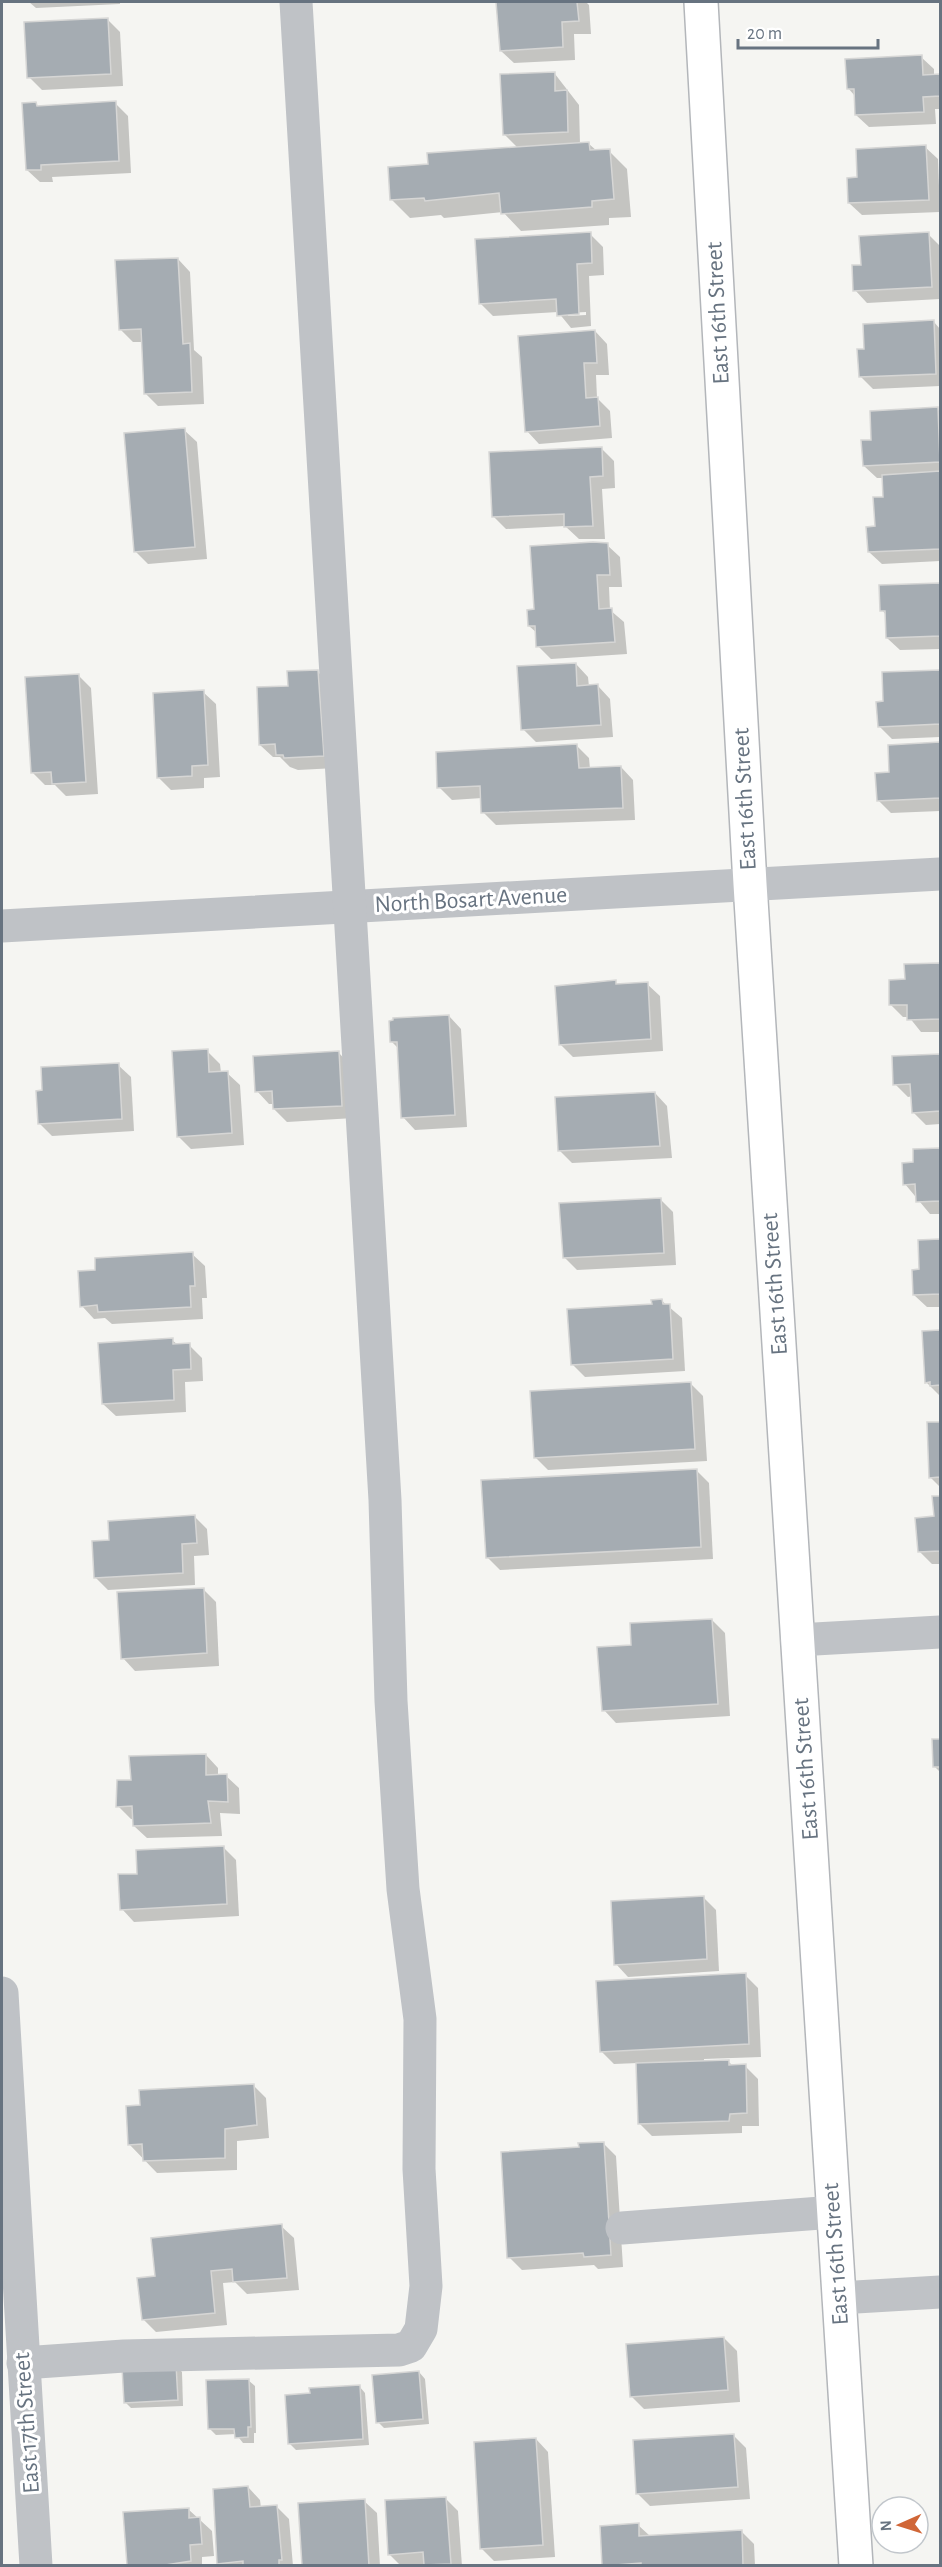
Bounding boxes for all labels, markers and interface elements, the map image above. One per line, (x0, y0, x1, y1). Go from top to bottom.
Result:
scale bar (738, 12, 878, 50)
text: 20 m (747, 25, 782, 43)
street label: East 16th Street (702, 241, 734, 385)
street label: East 16th Street (729, 727, 761, 871)
street label: North Bosart Avenue (374, 883, 568, 917)
street label: East 16th Street (758, 1212, 792, 1356)
street label: East 16th Street (789, 1697, 823, 1841)
street label: East 16th Street (819, 2182, 853, 2326)
street label: East 17th Street (10, 2351, 44, 2494)
north arrow (870, 2495, 930, 2555)
text: N (878, 2520, 894, 2532)

